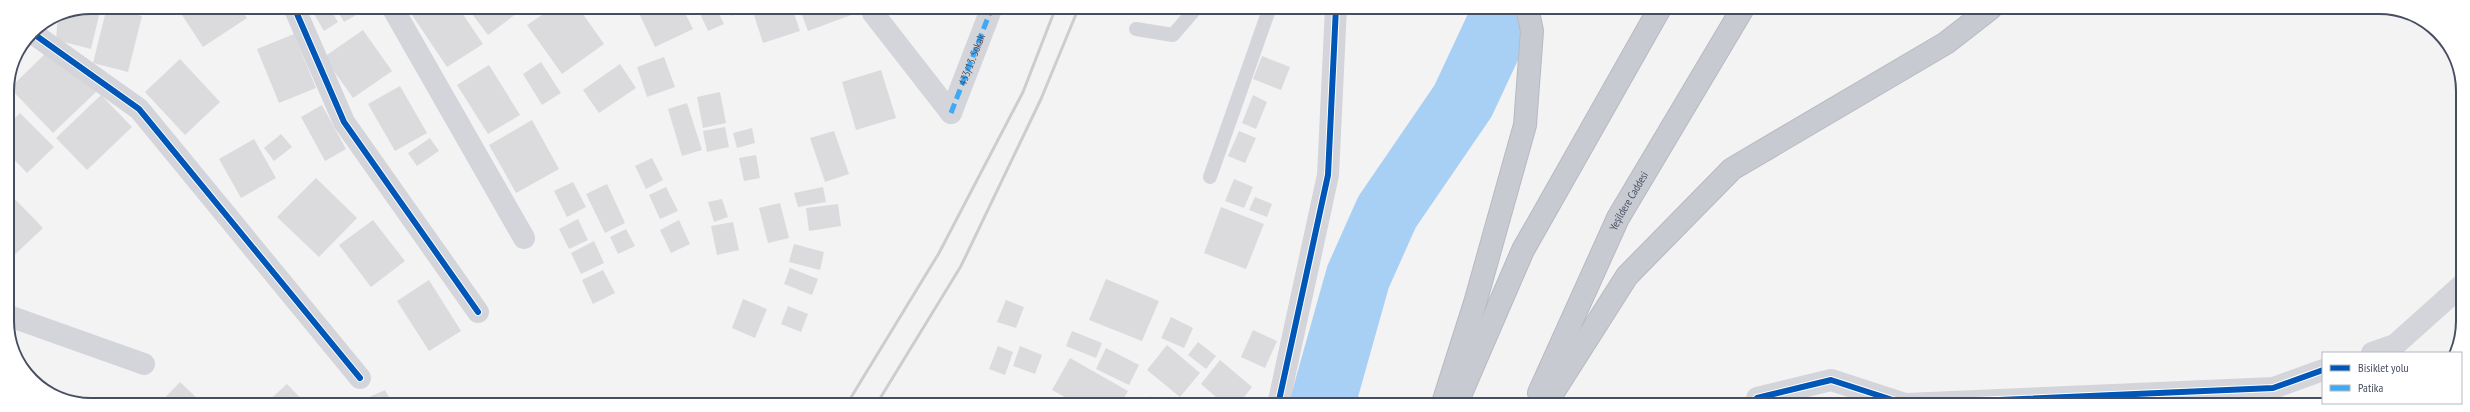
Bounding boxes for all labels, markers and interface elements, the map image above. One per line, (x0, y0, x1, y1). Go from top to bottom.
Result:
street label: 433/13. Sokak (955, 31, 988, 88)
street label: Yeşildere Caddesi (1606, 169, 1651, 233)
legend (2322, 352, 2462, 404)
text: Bisiklet yolu (2358, 360, 2409, 375)
text: Patika (2358, 380, 2383, 395)

